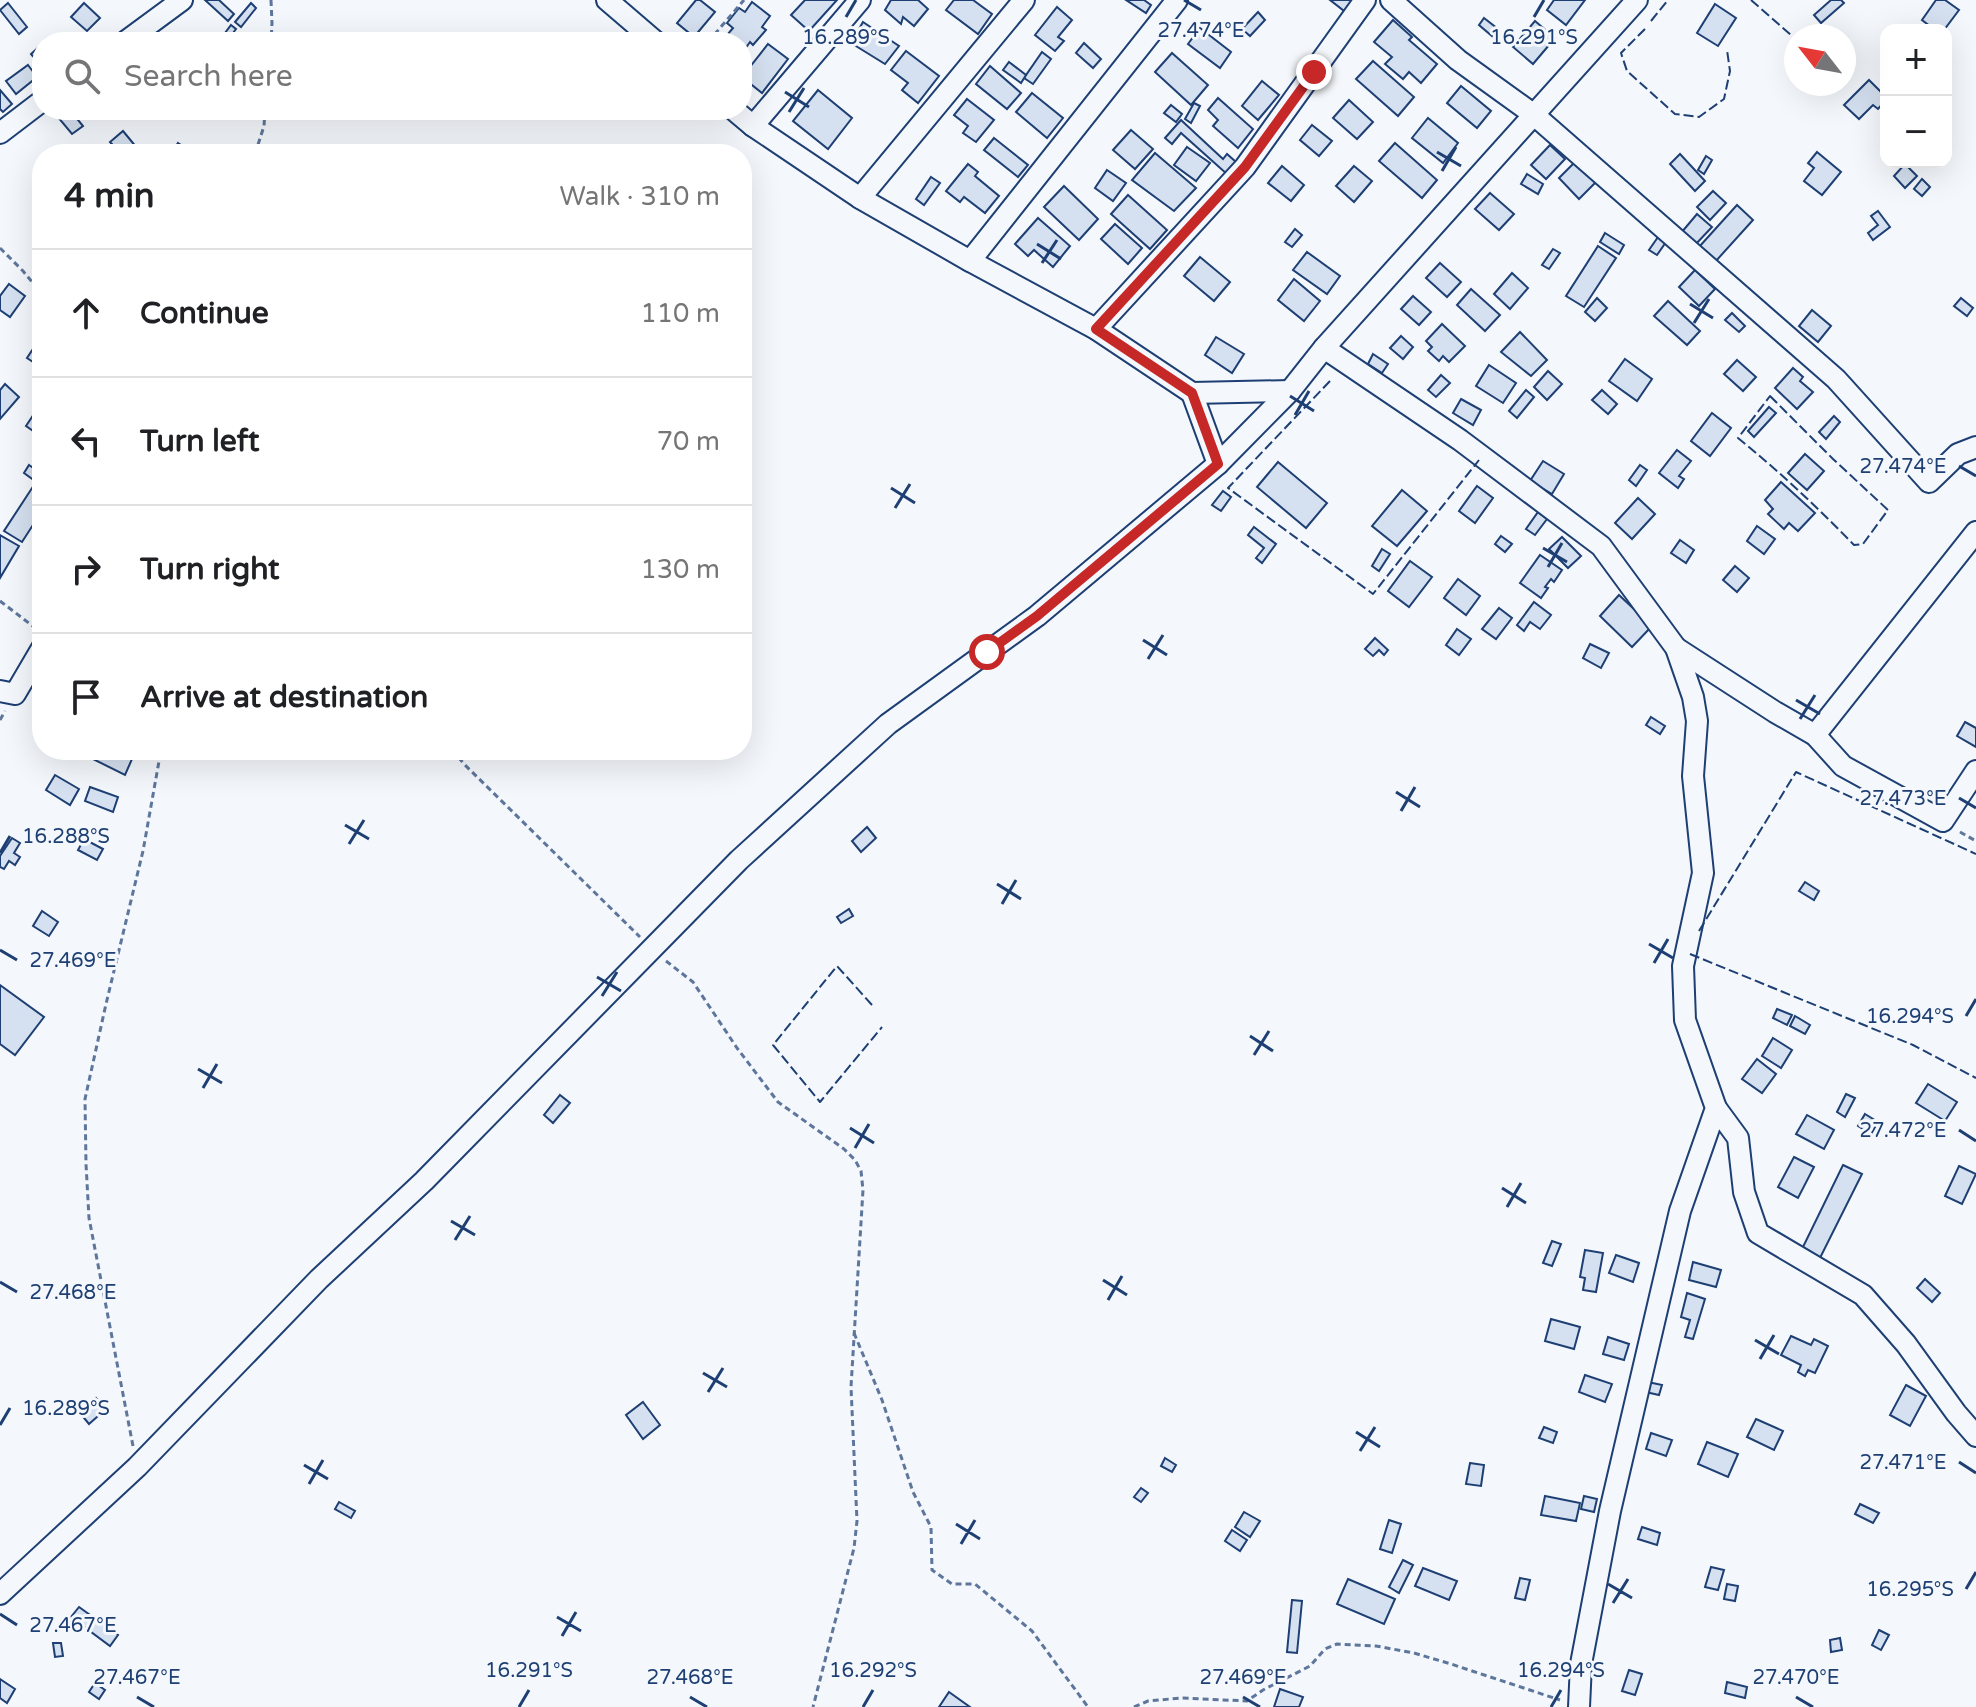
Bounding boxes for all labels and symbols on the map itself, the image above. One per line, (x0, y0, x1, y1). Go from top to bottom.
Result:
text: 27.474°E (1158, 19, 1244, 43)
north arrow (1784, 24, 1856, 96)
text: 16.289°S (802, 26, 890, 50)
text: 16.291°S (1490, 26, 1578, 50)
route end (1296, 54, 1332, 90)
text: 27.474°E (1860, 455, 1946, 479)
route start (969, 634, 1005, 670)
text: 27.473°E (1860, 787, 1946, 811)
text: 16.288°S (22, 825, 110, 849)
text: 27.469°E (30, 949, 116, 973)
text: 16.294°S (1866, 1005, 1954, 1029)
text: 27.472°E (1860, 1119, 1946, 1143)
text: 27.468°E (30, 1281, 116, 1305)
text: 16.289°S (22, 1397, 110, 1421)
text: 27.471°E (1860, 1451, 1946, 1475)
text: 16.295°S (1866, 1578, 1954, 1602)
text: 27.467°E (29, 1614, 117, 1638)
text: 16.291°S (485, 1659, 573, 1683)
text: 16.292°S (829, 1659, 917, 1683)
text: 16.294°S (1517, 1659, 1605, 1683)
text: 27.467°E (93, 1666, 181, 1690)
text: 27.468°E (647, 1666, 733, 1690)
text: 27.469°E (1200, 1666, 1286, 1690)
text: 27.470°E (1753, 1666, 1839, 1690)

